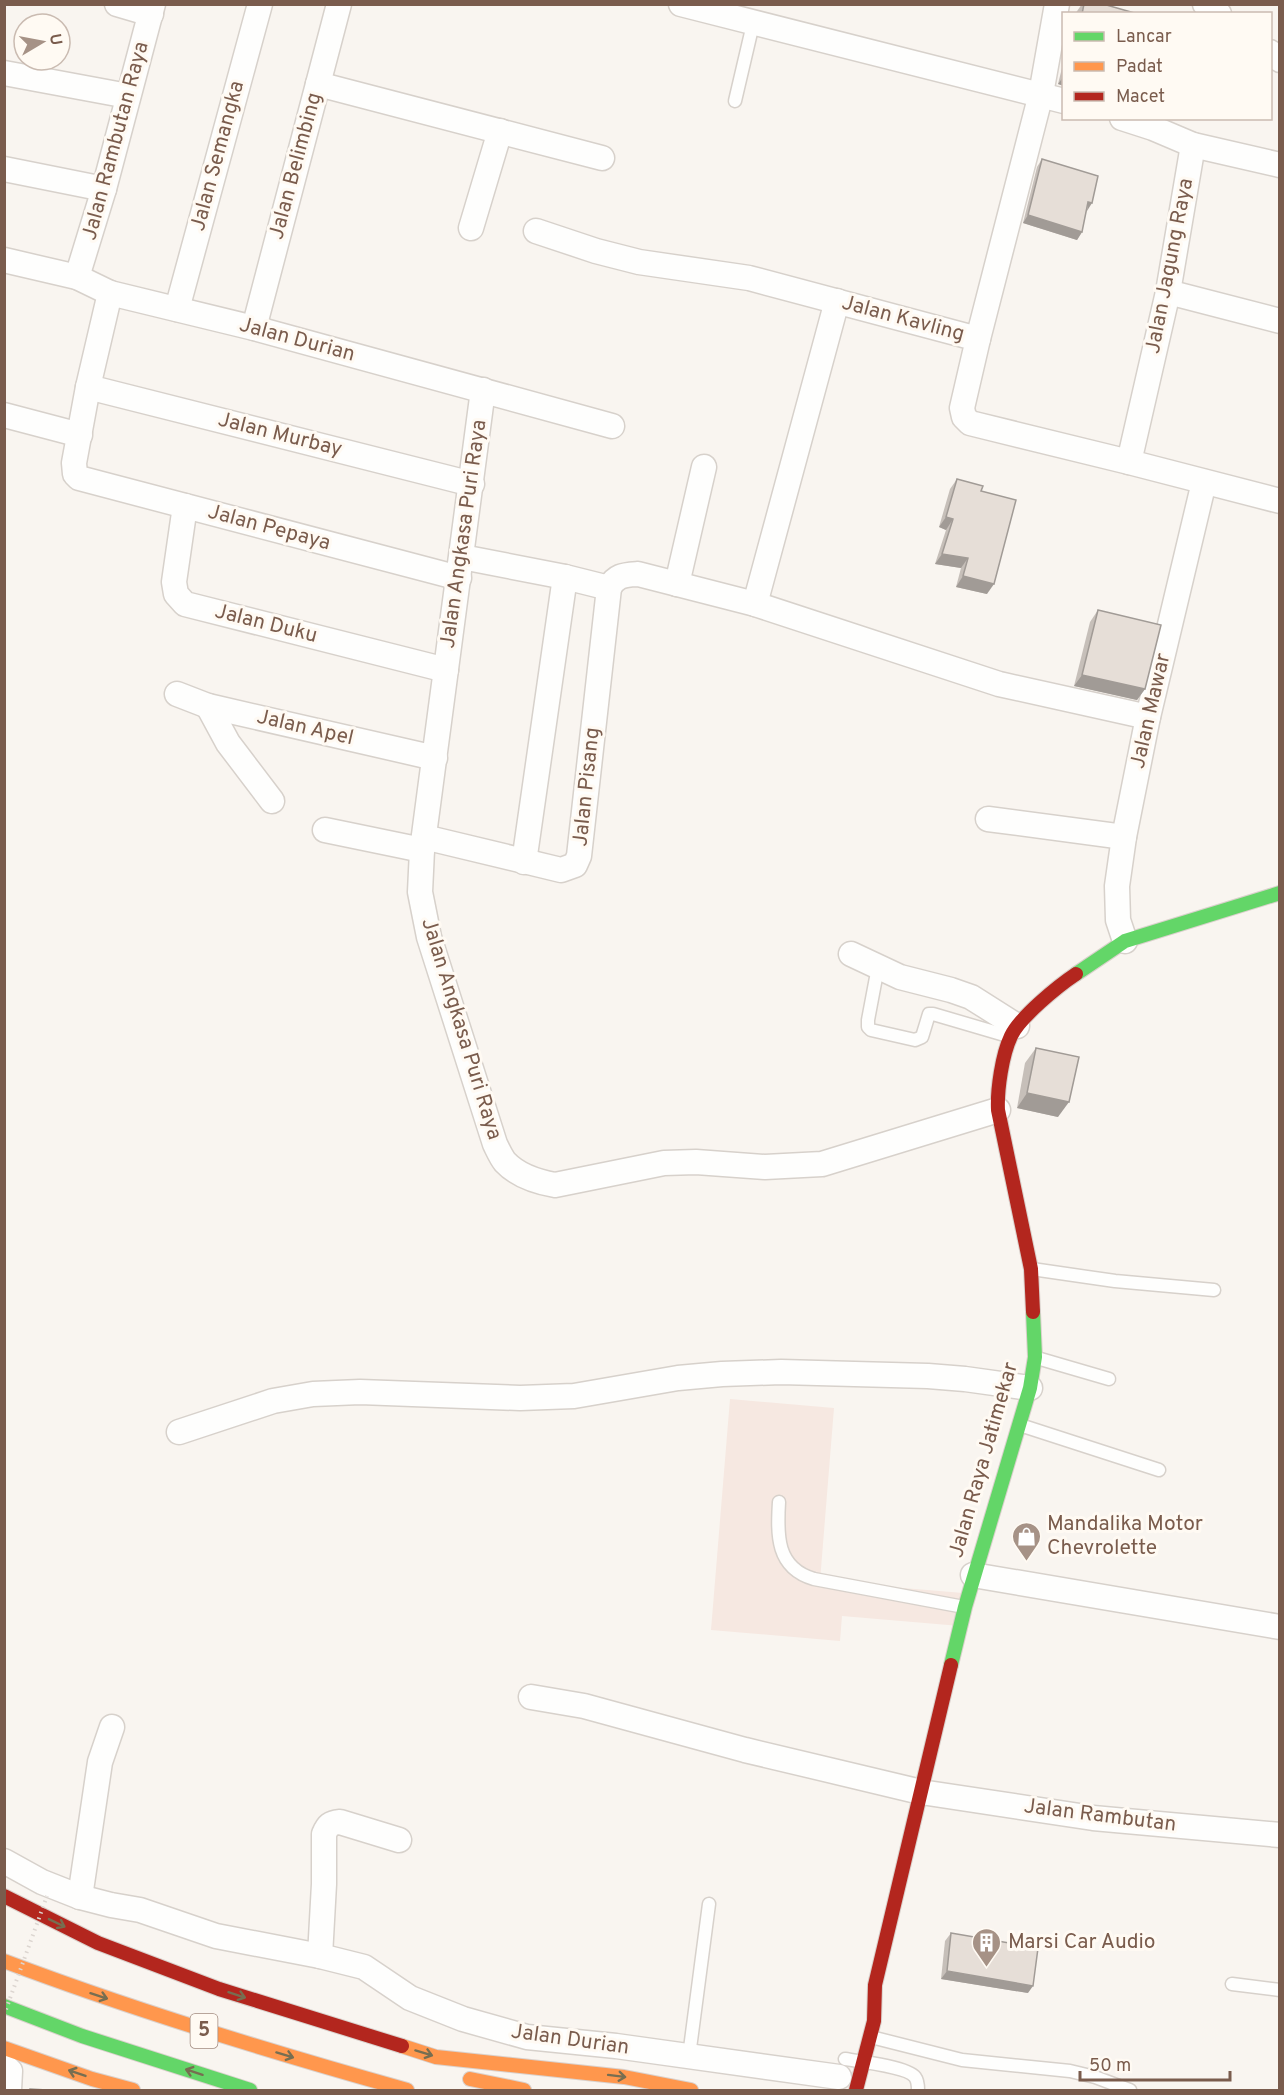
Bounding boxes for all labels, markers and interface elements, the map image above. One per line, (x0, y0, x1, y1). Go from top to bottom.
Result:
north arrow (12, 12, 72, 72)
legend (1062, 12, 1272, 120)
text: Lancar (1116, 26, 1172, 49)
text: U (44, 32, 66, 47)
street label: Jalan Rambutan Raya (76, 39, 156, 243)
text: Padat (1116, 56, 1163, 79)
street label: Jalan Semangka (185, 78, 251, 234)
text: Macet (1116, 86, 1165, 109)
street label: Jalan Belimbing (263, 90, 329, 242)
street label: Jalan Jagung Raya (1140, 176, 1200, 356)
street label: Jalan Kavling (839, 290, 967, 348)
street label: Jalan Durian (236, 312, 358, 368)
street label: Jalan Murbay (215, 407, 345, 463)
street label: Jalan Angkasa Puri Raya (435, 418, 493, 650)
street label: Jalan Pepaya (205, 499, 333, 557)
street label: Jalan Duku (212, 598, 320, 650)
street label: Jalan Mawar (1125, 651, 1177, 771)
street label: Jalan Apel (254, 704, 356, 752)
street label: Jalan Pisang (567, 726, 607, 848)
street label: Jalan Angkasa Puri Raya (414, 915, 508, 1143)
street label: Jalan Raya Jatimekar (943, 1359, 1025, 1561)
place label: Mandalika Motor Chevrolette (1047, 1511, 1203, 1562)
shop icon: Mandalika Motor Chevrolette (1010, 1520, 1042, 1562)
street label: Jalan Rambutan (1022, 1793, 1178, 1839)
one-way arrow (47, 1917, 65, 1929)
building icon: Marsi Car Audio (971, 1926, 1003, 1968)
place label: Marsi Car Audio (1008, 1929, 1156, 1956)
one-way arrow (227, 1990, 246, 2001)
one-way arrow (89, 1991, 108, 2002)
road number: 5 (190, 2014, 218, 2048)
street label: Jalan Durian (509, 2018, 631, 2062)
scale bar (1080, 2044, 1230, 2082)
one-way arrow (414, 2048, 433, 2059)
one-way arrow (275, 2050, 294, 2061)
text: 50 m (1089, 2055, 1131, 2078)
one-way arrow (185, 2066, 204, 2077)
one-way arrow (68, 2067, 87, 2078)
one-way arrow (607, 2071, 626, 2082)

